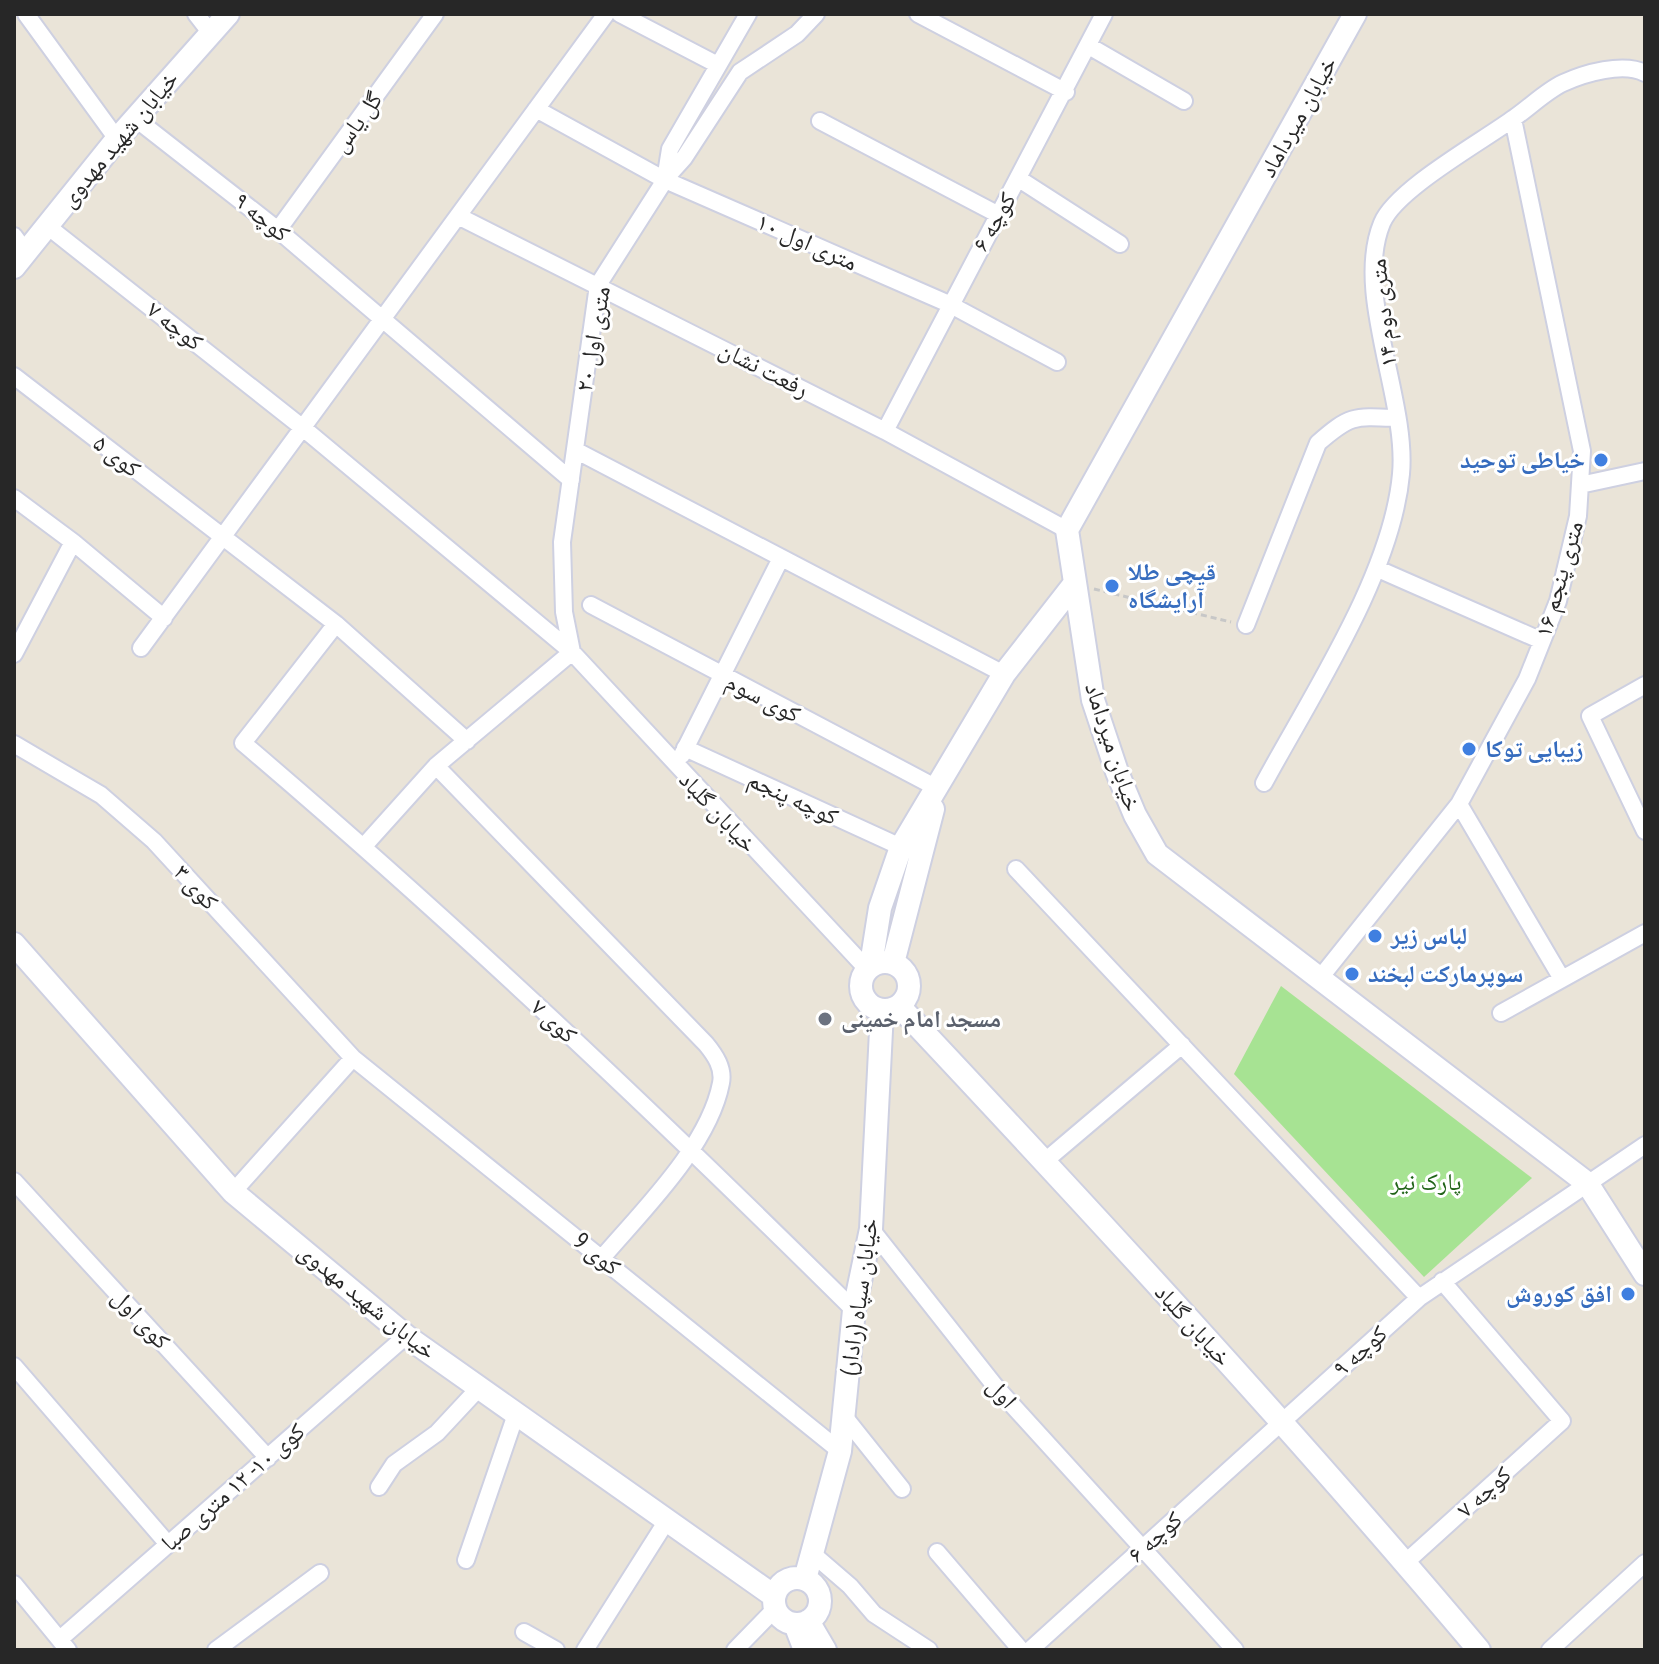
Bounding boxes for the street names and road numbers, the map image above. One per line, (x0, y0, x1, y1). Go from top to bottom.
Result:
street label: خیابان میرداماد (1252, 51, 1344, 183)
street label: خیابان شهید مهدوی (52, 64, 185, 214)
street label: گل یاس (324, 85, 389, 158)
street label: کوچه ۹ (228, 185, 297, 249)
street label: کوچه ۶ (964, 187, 1023, 257)
street label: ۱۰ متری اول (752, 206, 862, 277)
street label: ۱۴ متری دوم (1361, 257, 1405, 369)
street label: ۲۰ متری اول (568, 283, 617, 394)
street label: کوچه ۷ (141, 294, 210, 357)
street label: رفعت نشان (714, 333, 814, 404)
street label: کوی ۵ (87, 427, 147, 484)
street label: ۱۶ متری پنجم (1527, 517, 1591, 641)
street label: کوی سوم (720, 666, 806, 730)
street label: خیابان میرداماد (1078, 678, 1149, 815)
street label: کوچه پنجم (743, 763, 843, 833)
street label: خیابان گلباد (673, 764, 764, 859)
street label: کوی ۳ (167, 857, 225, 916)
street label: کوی ۷ (525, 992, 584, 1050)
street label: خیابان سپاه (رادار) (832, 1216, 885, 1377)
street label: کوی 9 (567, 1225, 627, 1282)
street label: خیابان شهید مهدوی (292, 1235, 443, 1366)
street label: خیابان گلباد (1148, 1277, 1239, 1372)
street label: کوی اول (105, 1282, 177, 1356)
street label: کوچه ۹ (1326, 1318, 1394, 1383)
street label: اول (980, 1371, 1024, 1415)
street label: کوی ۱۰- ۱۲ متری صبا (154, 1416, 311, 1558)
street label: کوچه ۷ (1450, 1459, 1518, 1524)
street label: کوچه ۶ (1121, 1504, 1189, 1569)

